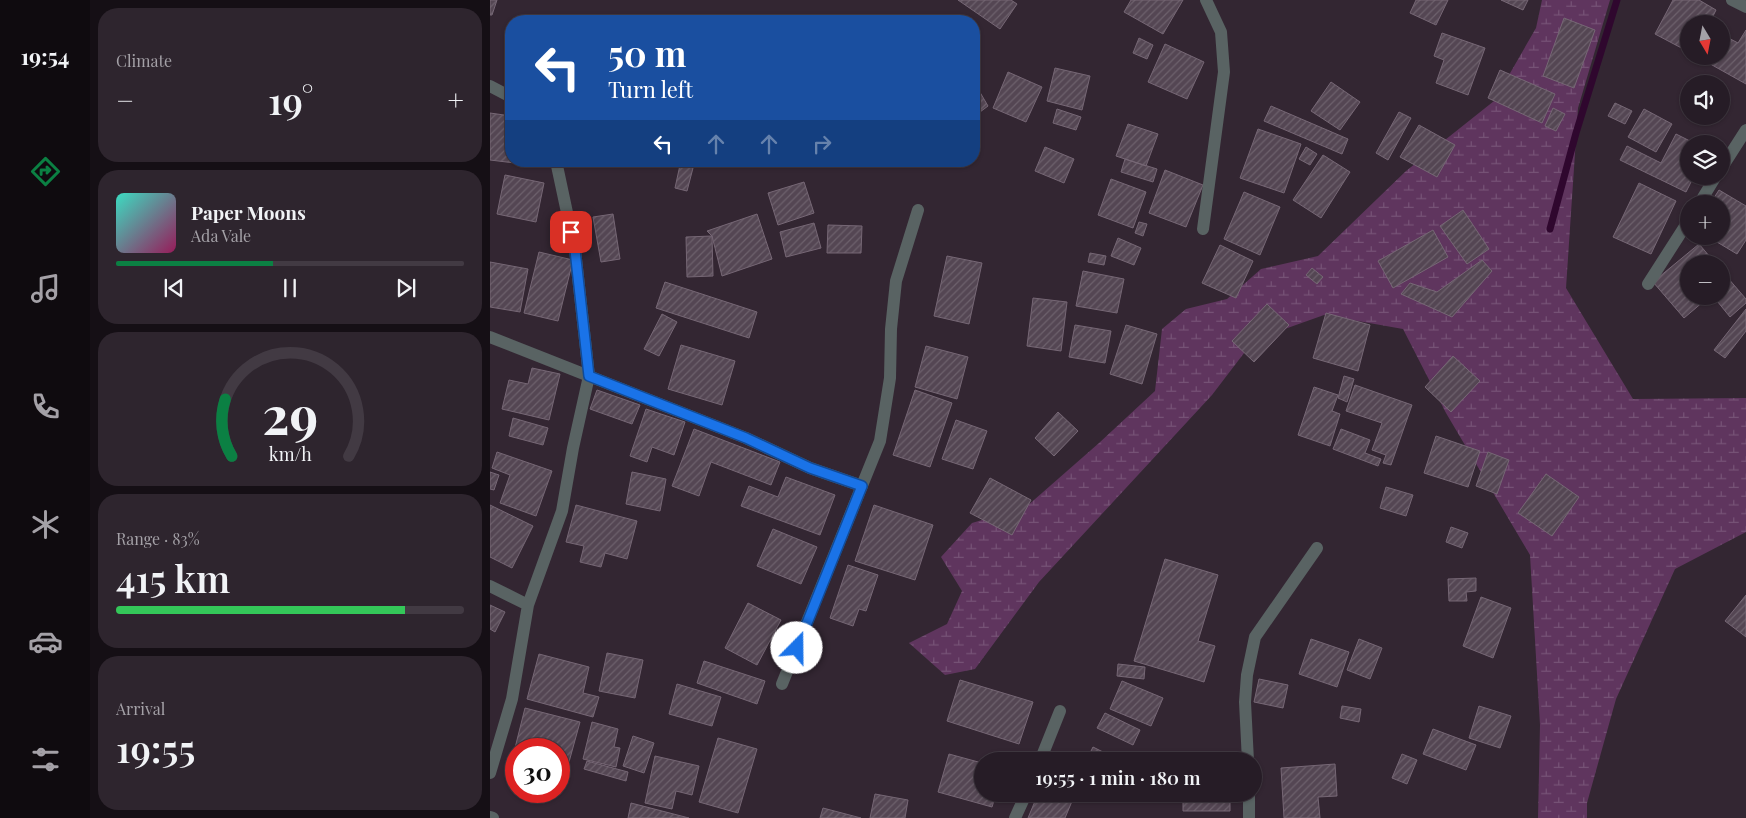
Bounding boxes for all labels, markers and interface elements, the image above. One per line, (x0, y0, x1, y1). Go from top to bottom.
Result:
north arrow (1680, 15, 1730, 65)
map controls (1680, 15, 1730, 305)
text: 50 m (608, 29, 686, 76)
icon: left (525, 35, 590, 100)
text: 19:54 (21, 41, 69, 71)
text: Climate (116, 50, 172, 71)
text: 19° (268, 74, 314, 125)
text: Turn left (608, 74, 693, 104)
button: sound (1680, 75, 1730, 125)
text: − (116, 81, 134, 118)
text: + (448, 81, 464, 118)
icon: left (649, 130, 677, 158)
icon: ahead (702, 130, 730, 158)
icon: ahead (755, 130, 783, 158)
icon: right (808, 130, 836, 158)
button: layers (1680, 135, 1730, 185)
icon: directions (28, 154, 63, 189)
button: + (1680, 195, 1730, 245)
text: Paper Moons (191, 199, 306, 225)
pin (550, 211, 592, 253)
icon: arrive (557, 218, 585, 246)
text: Ada Vale (191, 225, 251, 246)
button: − (1680, 255, 1730, 305)
icon: music (28, 271, 63, 306)
icon: previous (160, 274, 188, 302)
icon: pause (276, 274, 304, 302)
icon: next (392, 274, 420, 302)
text: 29 (262, 379, 318, 448)
icon: phone (28, 389, 63, 424)
text: km/h (269, 442, 312, 465)
icon: climate (28, 507, 63, 542)
text: Range · 83% (116, 528, 200, 549)
text: 415 km (116, 552, 230, 603)
position arrow (770, 621, 822, 673)
icon: car (28, 624, 63, 659)
text: Arrival (116, 698, 165, 719)
text: 19:55 (116, 722, 195, 773)
speed limit sign: 30 (505, 738, 570, 803)
icon: filters (28, 742, 63, 777)
text: 19:55 · 1 min · 180 m (1035, 764, 1201, 790)

